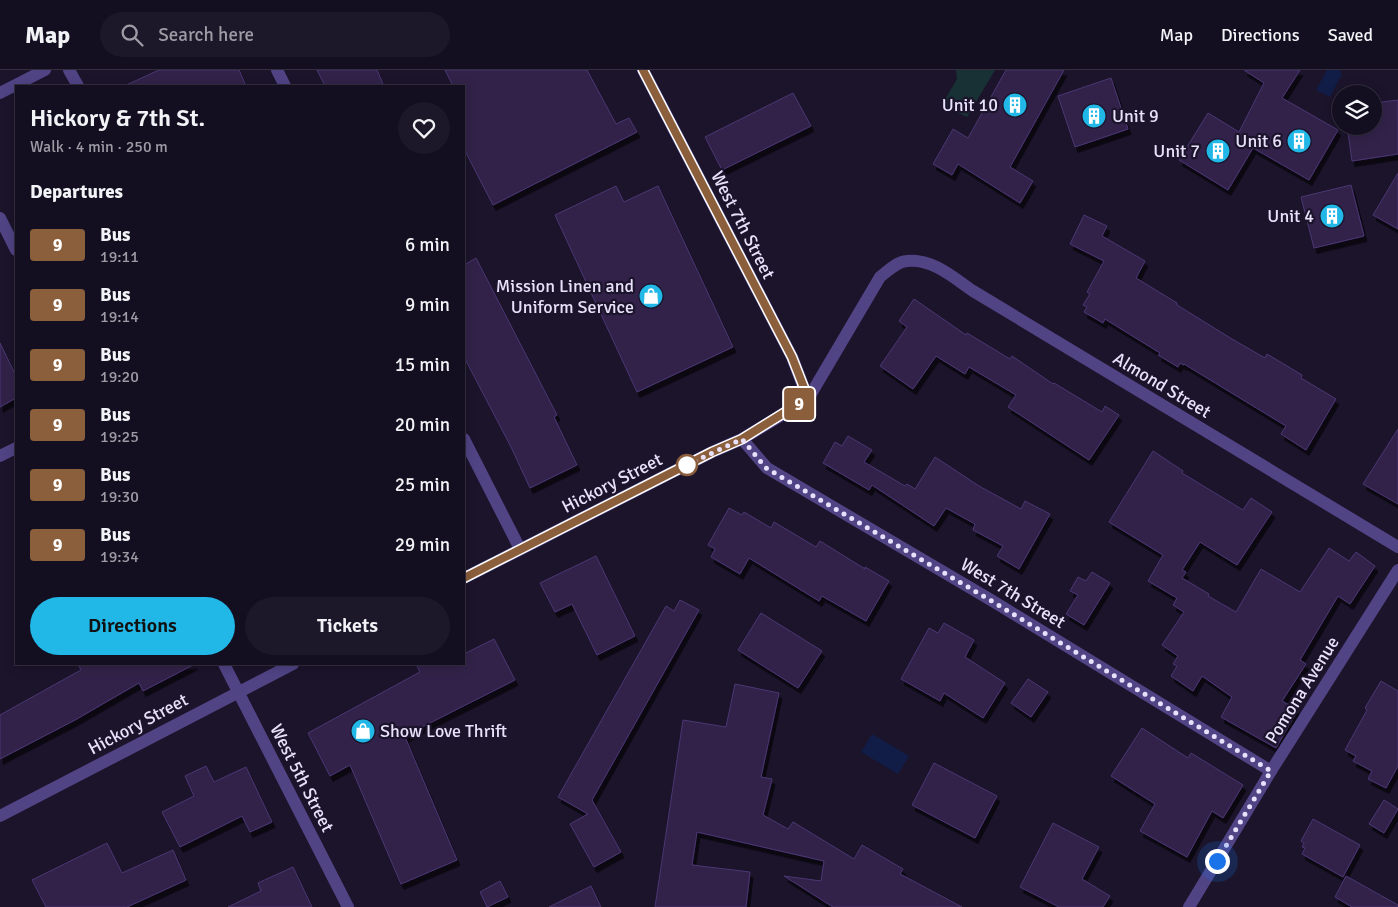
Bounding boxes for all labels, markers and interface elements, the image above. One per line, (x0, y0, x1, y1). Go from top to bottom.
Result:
search box (100, 12, 450, 57)
text: Map (25, 20, 70, 50)
icon: search (118, 21, 146, 49)
text: Search here (158, 23, 254, 47)
text: Map (1160, 24, 1193, 46)
text: Directions (1221, 24, 1300, 46)
text: Saved (1328, 24, 1373, 46)
map controls (1332, 85, 1382, 135)
button: layers (1332, 85, 1382, 135)
building icon: Unit 10 (1002, 92, 1028, 118)
place label: Unit 10 (942, 94, 998, 116)
button: heart (398, 102, 450, 154)
text: Hickory & 7th St. (30, 103, 205, 133)
building icon: Unit 9 (1081, 103, 1107, 129)
place label: Unit 9 (1112, 105, 1159, 127)
building icon: Unit 6 (1286, 128, 1312, 154)
place label: Unit 6 (1235, 130, 1282, 152)
text: Walk · 4 min · 250 m (30, 137, 168, 157)
building icon: Unit 7 (1205, 138, 1231, 164)
place label: Unit 7 (1153, 140, 1200, 162)
street label: West 7th Street (706, 167, 780, 283)
text: Departures (30, 180, 123, 204)
building icon: Unit 4 (1319, 203, 1345, 229)
place label: Unit 4 (1267, 205, 1314, 227)
text: Bus (100, 223, 131, 247)
text: 6 min (405, 233, 450, 257)
text: 9 (53, 234, 62, 256)
text: 19:11 (100, 247, 139, 267)
place label: Mission Linen and Uniform Service (496, 275, 634, 318)
text: Bus (100, 283, 131, 307)
shop icon: Mission Linen and Uniform Service (638, 283, 664, 309)
text: 9 min (405, 293, 450, 317)
text: 9 (53, 294, 62, 316)
text: 19:14 (100, 307, 139, 327)
text: Bus (100, 343, 131, 367)
street label: Almond Street (1109, 347, 1215, 423)
text: 15 min (395, 353, 450, 377)
text: 9 (53, 354, 62, 376)
text: 19:20 (100, 367, 139, 387)
line badge: 9 (783, 388, 815, 420)
text: 9 (794, 393, 804, 415)
text: Bus (100, 403, 131, 427)
text: 20 min (395, 413, 450, 437)
text: 9 (53, 414, 62, 436)
text: 19:25 (100, 427, 139, 447)
street label: Hickory Street (558, 448, 666, 518)
unlabelled marker (676, 454, 698, 476)
text: Bus (100, 463, 131, 487)
text: 25 min (395, 473, 450, 497)
text: 9 (53, 474, 62, 496)
text: 19:30 (100, 487, 139, 507)
text: Bus (100, 523, 131, 547)
text: 29 min (395, 533, 450, 557)
text: 9 (53, 534, 62, 556)
text: 19:34 (100, 547, 139, 567)
street label: West 7th Street (957, 553, 1069, 633)
button: Directions (30, 597, 235, 655)
button: Tickets (245, 597, 450, 655)
street label: Pomona Avenue (1260, 632, 1344, 748)
street label: Hickory Street (84, 688, 192, 760)
shop icon: Show Love Thrift (350, 718, 376, 744)
street label: West 5th Street (265, 720, 339, 836)
place label: Show Love Thrift (380, 720, 507, 742)
your location (1205, 849, 1230, 874)

